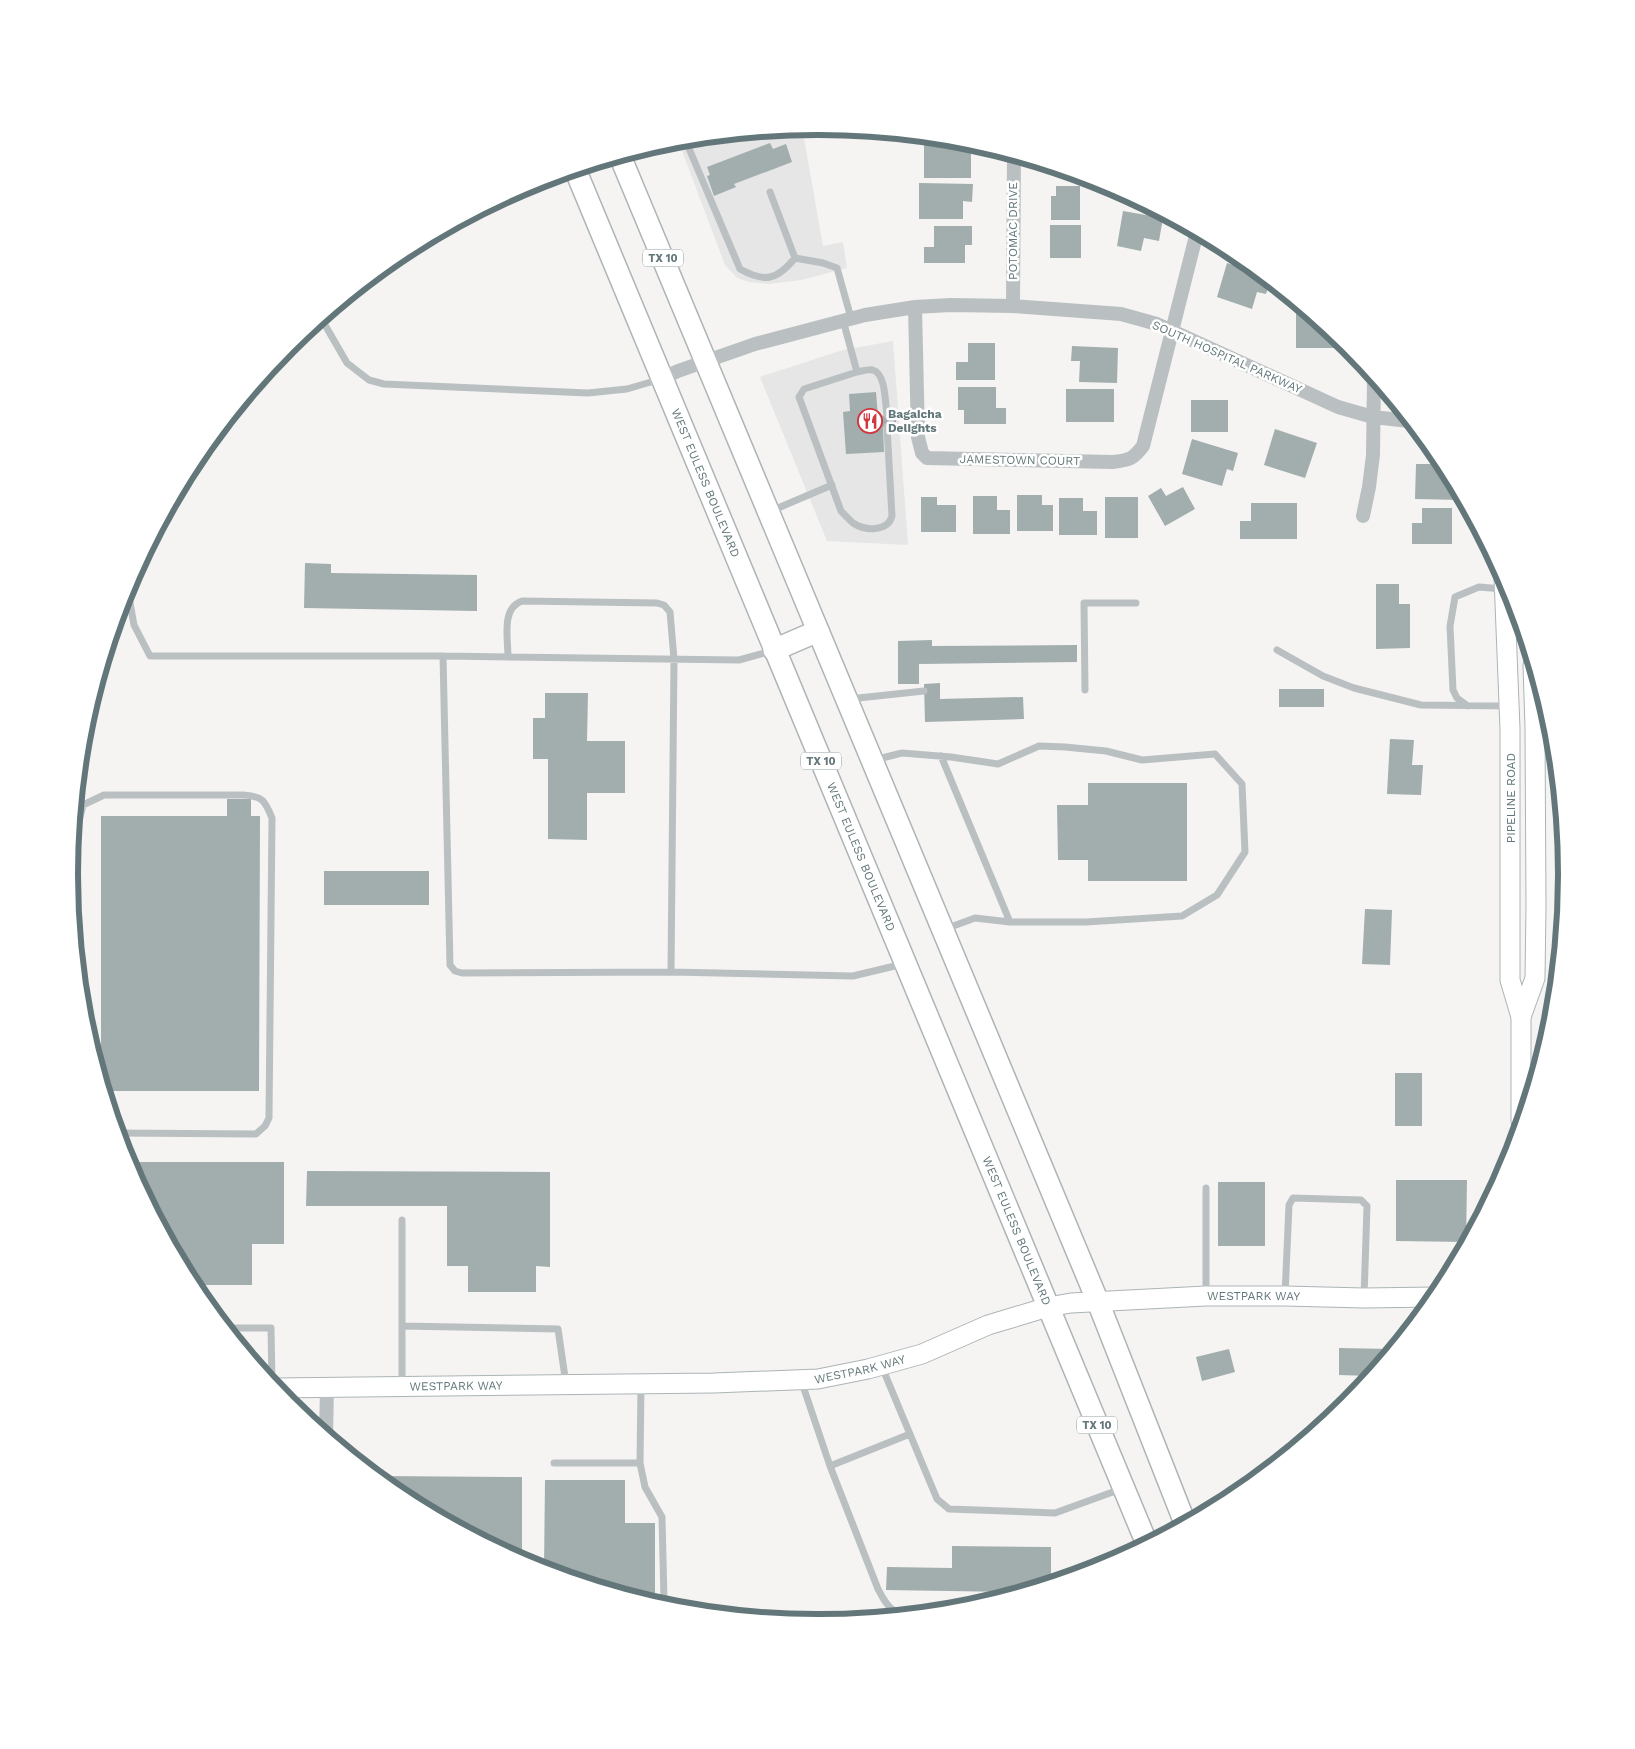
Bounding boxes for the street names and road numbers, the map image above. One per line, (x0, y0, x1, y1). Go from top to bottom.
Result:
street label: POTOMAC DRIVE (1006, 182, 1020, 280)
road number: TX 10 (643, 250, 683, 266)
street label: SOUTH HOSPITAL PARKWAY (1150, 318, 1304, 396)
street label: WEST EULESS BOULEVARD (668, 406, 743, 559)
street label: JAMESTOWN COURT (960, 452, 1080, 468)
road number: TX 10 (801, 752, 841, 769)
street label: PIPELINE ROAD (1504, 753, 1518, 843)
street label: WEST EULESS BOULEVARD (824, 780, 898, 933)
street label: WEST EULESS BOULEVARD (980, 1154, 1054, 1307)
street label: WESTPARK WAY (1207, 1289, 1300, 1303)
street label: WESTPARK WAY (813, 1352, 907, 1387)
street label: WESTPARK WAY (409, 1378, 503, 1393)
road number: TX 10 (1077, 1416, 1117, 1434)

